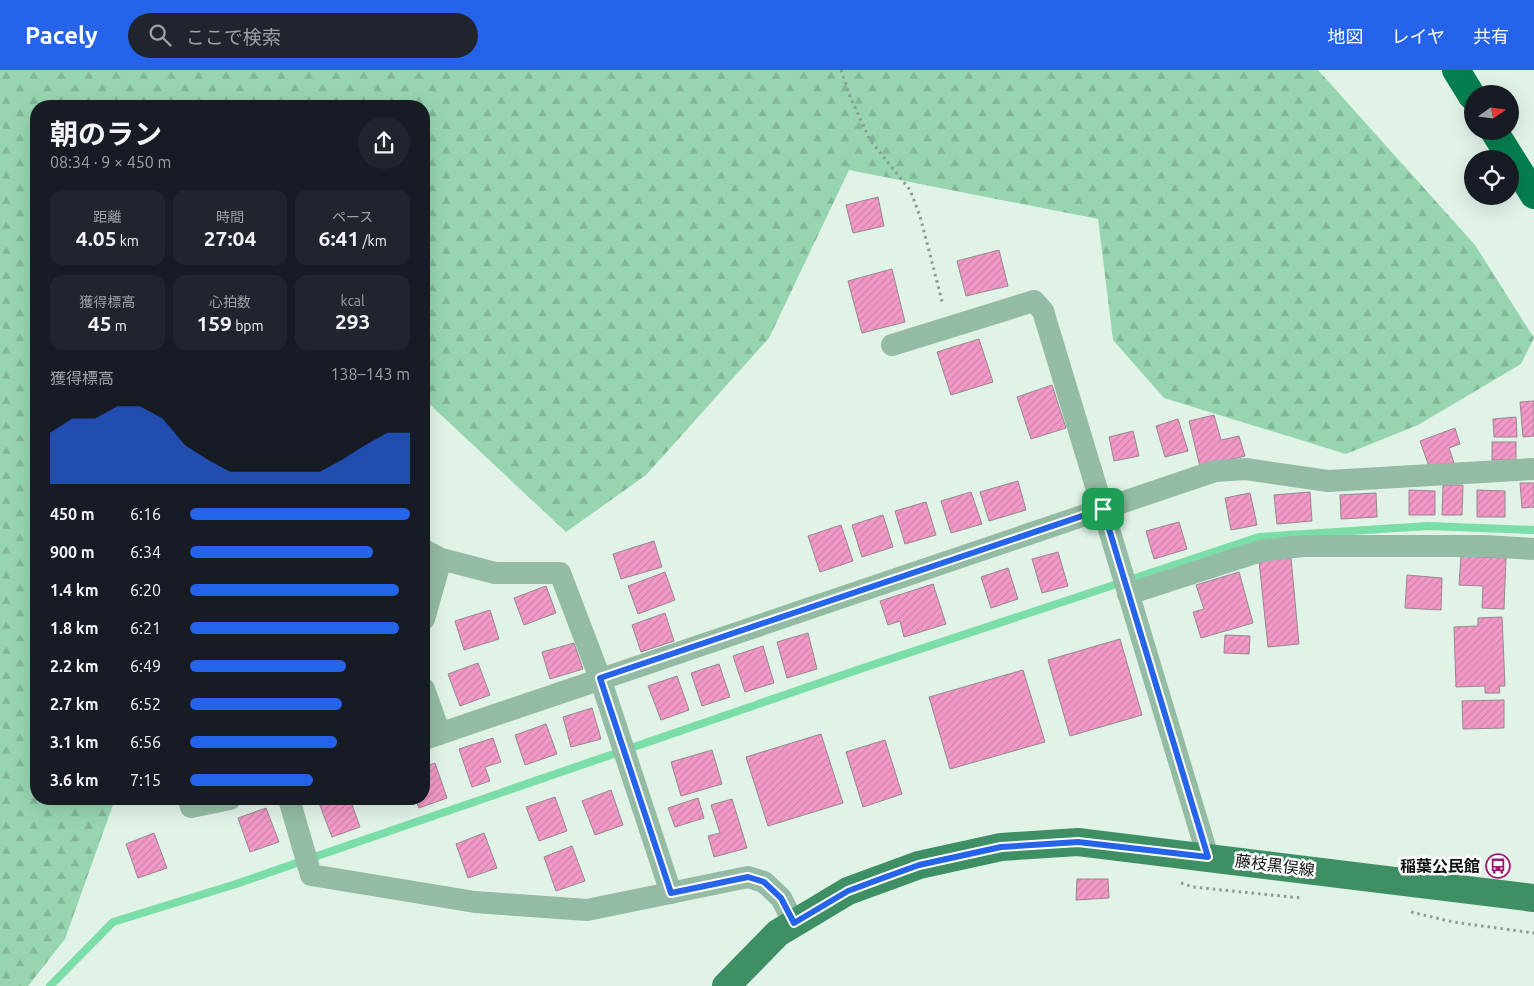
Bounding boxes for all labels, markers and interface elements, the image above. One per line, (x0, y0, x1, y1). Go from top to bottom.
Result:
search box (128, 13, 478, 58)
icon: search (146, 21, 174, 49)
text: Pacely (25, 22, 98, 49)
text: ここで検索 (186, 26, 281, 48)
text: 地図 (1328, 26, 1364, 46)
text: レイヤ (1392, 26, 1445, 46)
text: 共有 (1473, 26, 1509, 46)
north arrow (1464, 85, 1519, 140)
map controls (1464, 85, 1519, 205)
button: share (358, 117, 410, 169)
text: 朝のラン (50, 118, 162, 149)
button: locate (1464, 150, 1519, 205)
text: 08:34 · 9 × 450 m (50, 153, 171, 171)
text: 距離 (93, 209, 121, 225)
text: 時間 (216, 209, 244, 225)
text: ペース (332, 209, 373, 225)
text: 4.05 (76, 226, 117, 250)
text: 27:04 (204, 226, 256, 250)
text: 6:41 (319, 226, 359, 250)
text: km (117, 233, 139, 249)
text: /km (359, 233, 387, 249)
text: kcal (341, 293, 365, 309)
text: 獲得標高 (79, 294, 135, 310)
text: 心拍数 (209, 294, 251, 310)
text: 293 (335, 309, 370, 333)
text: 45 (88, 311, 112, 335)
text: 159 (196, 311, 232, 335)
text: m (112, 318, 127, 334)
text: bpm (232, 318, 264, 334)
text: 138–143 m (330, 365, 410, 383)
text: 獲得標高 (50, 369, 114, 387)
pin (1082, 488, 1124, 530)
icon: arrive (1089, 495, 1117, 523)
text: 450 m (50, 505, 95, 523)
text: 6:16 (130, 505, 161, 523)
text: 900 m (50, 543, 95, 561)
text: 6:34 (130, 543, 161, 561)
text: 1.4 km (50, 581, 99, 599)
text: 6:20 (130, 581, 161, 599)
text: 1.8 km (50, 619, 99, 637)
text: 6:21 (130, 619, 161, 637)
text: 2.2 km (50, 657, 99, 675)
text: 6:49 (130, 657, 161, 675)
text: 2.7 km (50, 695, 99, 713)
text: 6:52 (130, 695, 161, 713)
text: 3.1 km (50, 733, 99, 751)
text: 6:56 (130, 733, 161, 751)
text: 3.6 km (50, 771, 99, 789)
text: 7:15 (130, 771, 161, 789)
street label: 藤枝黒俣線 (1234, 851, 1316, 879)
bus stop icon: 稲葉公民館 (1485, 853, 1511, 879)
place label: 稲葉公民館 (1400, 857, 1480, 875)

